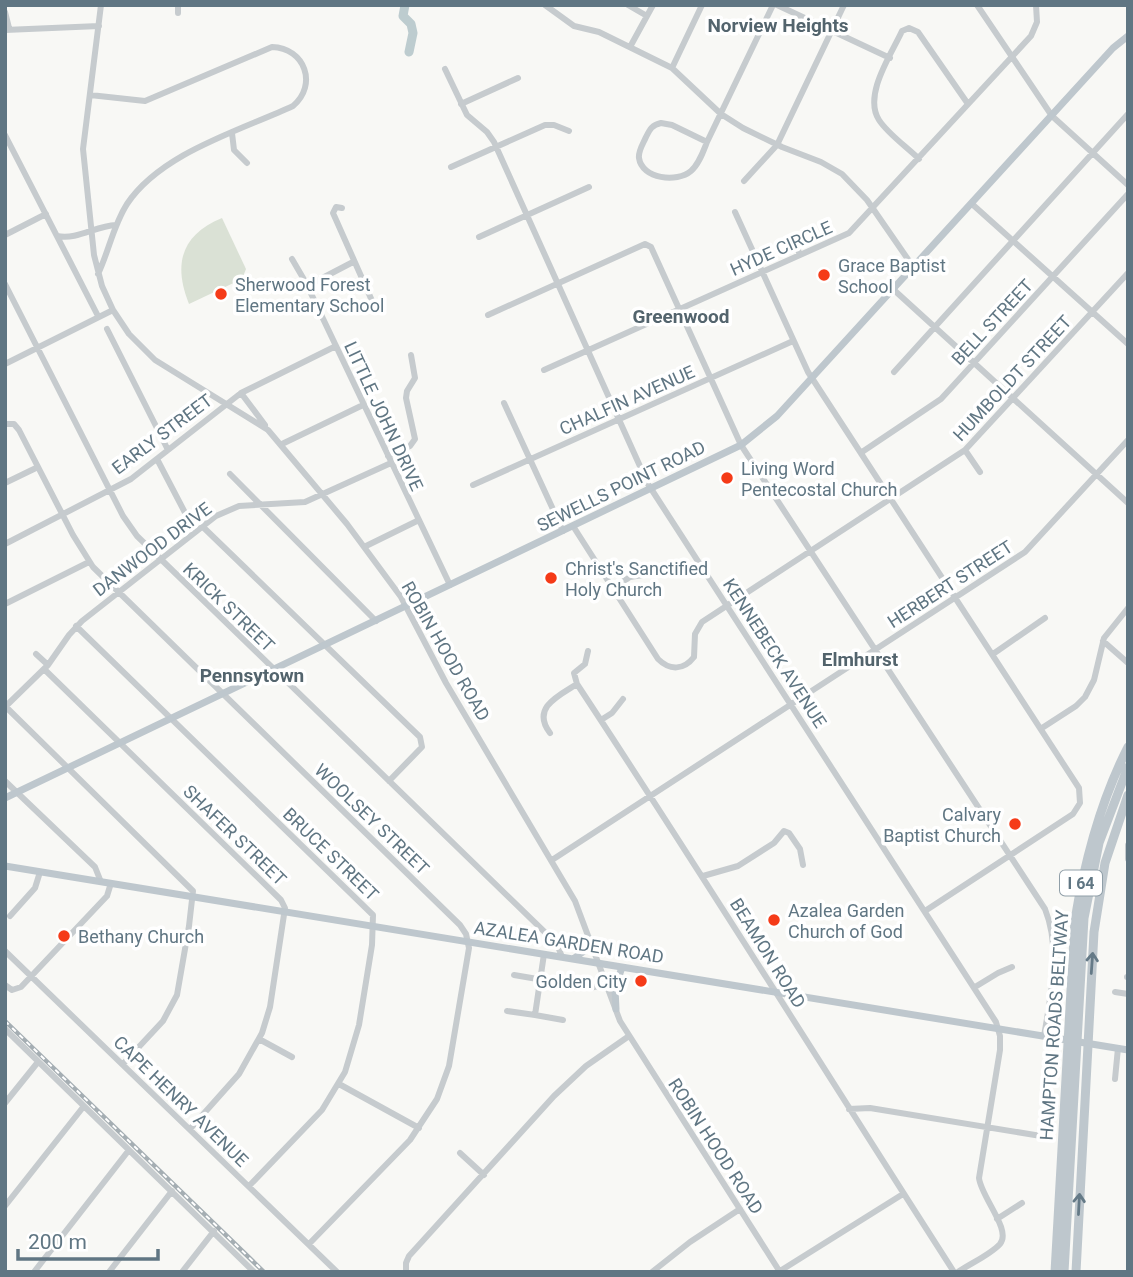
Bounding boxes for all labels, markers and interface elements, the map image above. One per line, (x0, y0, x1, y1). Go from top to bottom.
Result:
district label: Norview Heights (707, 14, 849, 37)
street label: HYDE CIRCLE (727, 216, 835, 280)
place label: Grace Baptist School (838, 255, 946, 297)
marker: Grace Baptist School (816, 267, 832, 283)
place label: Sherwood Forest Elementary School (235, 274, 384, 316)
street label: BELL STREET (947, 275, 1037, 369)
marker: Sherwood Forest Elementary School (213, 286, 229, 302)
district label: Greenwood (632, 305, 730, 328)
street label: HUMBOLDT STREET (948, 311, 1076, 445)
street label: LITTLE JOHN DRIVE (340, 338, 428, 494)
street label: CHALFIN AVENUE (556, 361, 698, 439)
street label: EARLY STREET (108, 389, 216, 478)
street label: SEWELLS POINT ROAD (533, 436, 709, 536)
place label: Living Word Pentecostal Church (741, 458, 897, 500)
marker: Living Word Pentecostal Church (719, 470, 735, 486)
street label: DANWOOD DRIVE (89, 498, 215, 600)
street label: HERBERT STREET (884, 536, 1017, 632)
street label: KRICK STREET (179, 558, 279, 656)
place label: Christ's Sanctified Holy Church (565, 558, 708, 600)
marker: Christ's Sanctified Holy Church (543, 570, 559, 586)
street label: KENNEBECK AVENUE (719, 574, 831, 732)
street label: ROBIN HOOD ROAD (398, 577, 494, 725)
district label: Elmhurst (822, 648, 899, 671)
district label: Pennsytown (200, 664, 304, 687)
street label: WOOLSEY STREET (311, 759, 434, 879)
street label: SHAFER STREET (179, 781, 291, 890)
street label: BRUCE STREET (279, 803, 383, 905)
place label: Calvary Baptist Church (883, 804, 1001, 846)
marker: Calvary Baptist Church (1007, 816, 1023, 832)
road number: I 64 (1060, 870, 1102, 896)
street label: BEAMON ROAD (726, 894, 810, 1012)
place label: Azalea Garden Church of God (788, 900, 904, 942)
street label: HAMPTON ROADS BELTWAY (1035, 909, 1073, 1141)
marker: Azalea Garden Church of God (766, 912, 782, 928)
street label: AZALEA GARDEN ROAD (473, 917, 665, 967)
place label: Bethany Church (78, 926, 204, 947)
marker: Bethany Church (56, 928, 72, 944)
one-way arrow (1086, 952, 1099, 974)
place label: Golden City (535, 971, 627, 992)
marker: Golden City (633, 973, 649, 989)
street label: CAPE HENRY AVENUE (109, 1031, 253, 1171)
street label: ROBIN HOOD ROAD (664, 1074, 768, 1218)
one-way arrow (1073, 1192, 1086, 1215)
scale bar (18, 1218, 158, 1262)
text: 200 m (28, 1230, 87, 1254)

